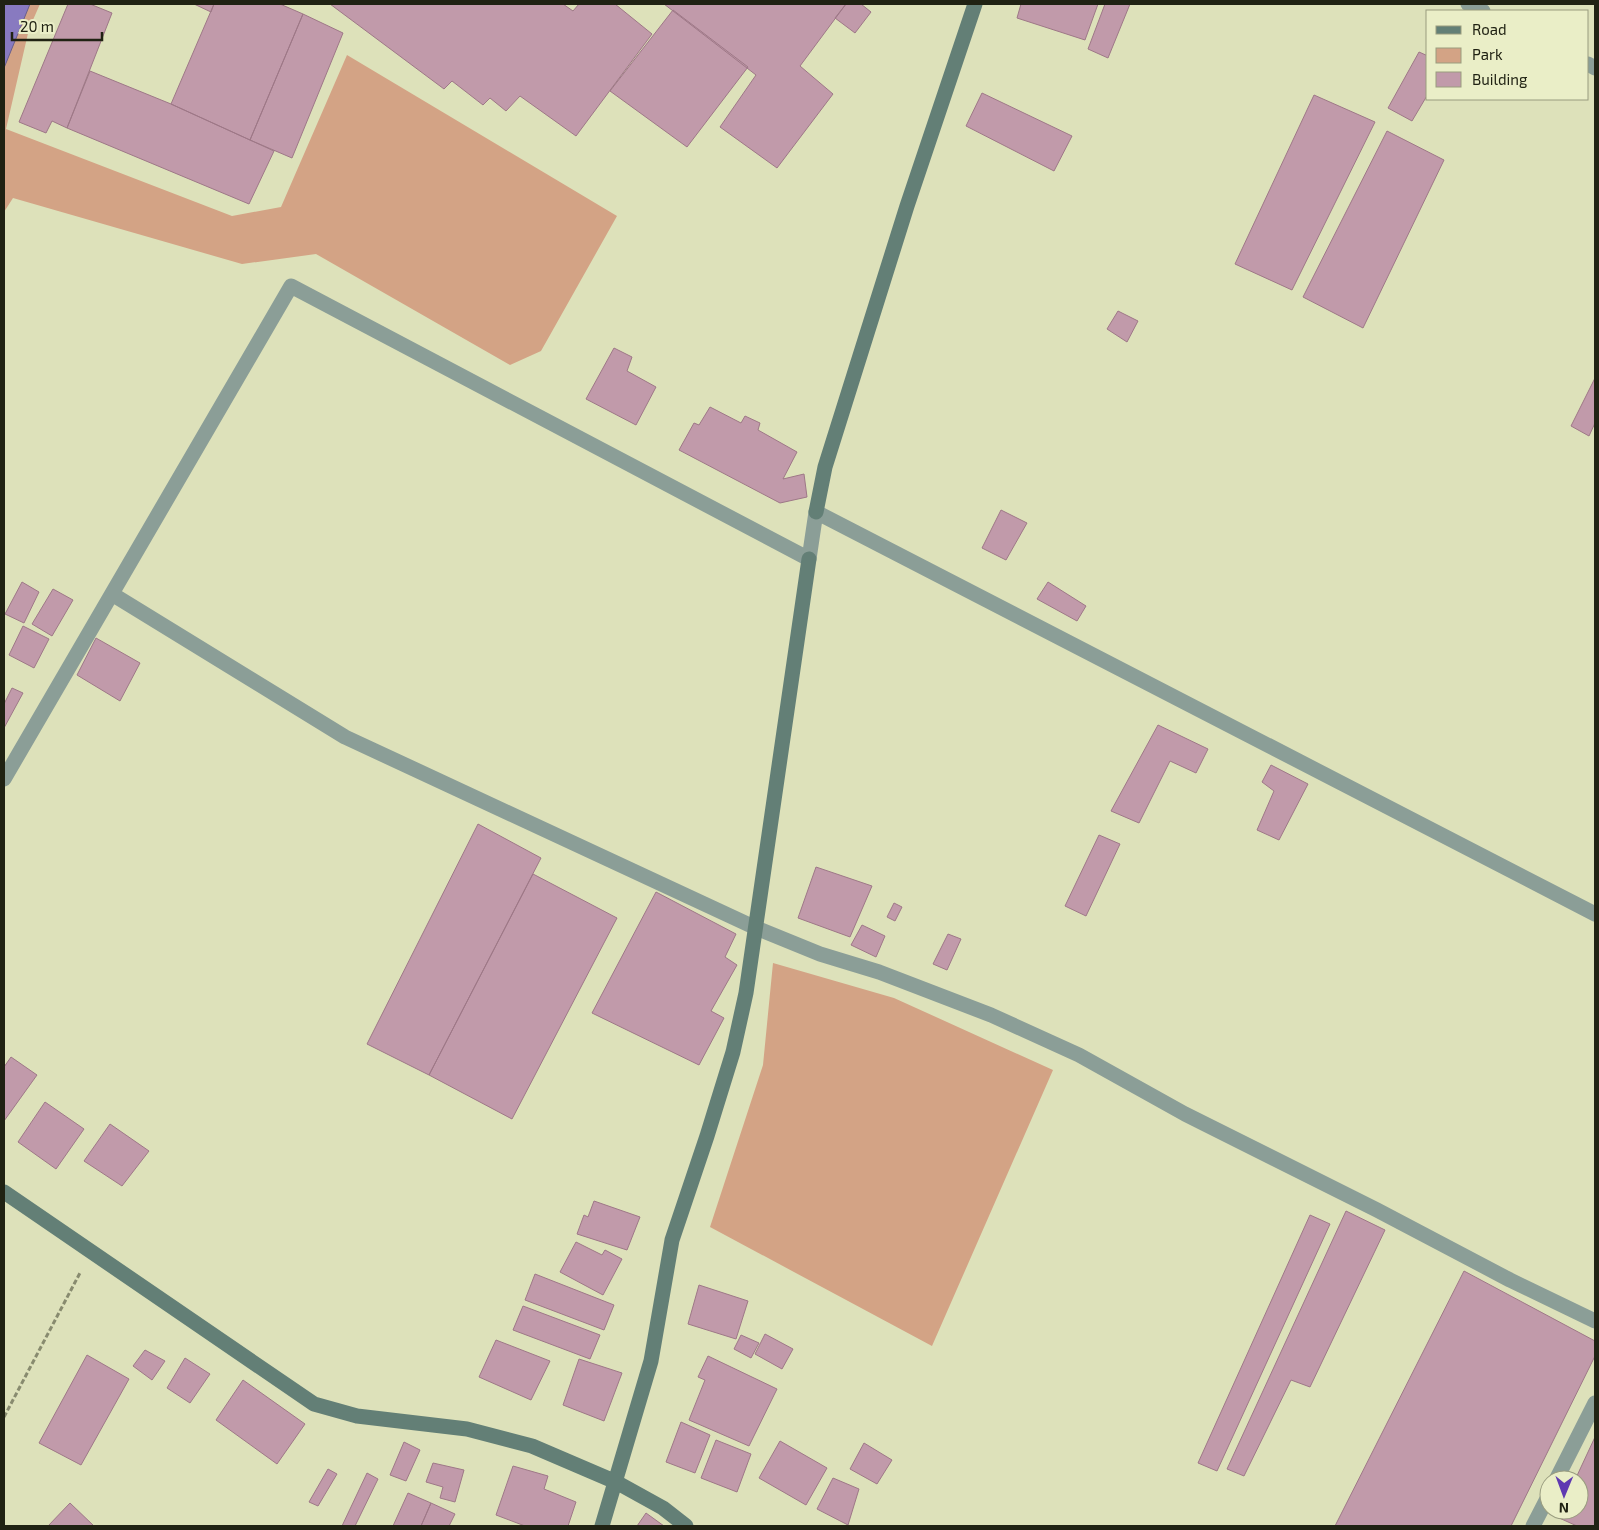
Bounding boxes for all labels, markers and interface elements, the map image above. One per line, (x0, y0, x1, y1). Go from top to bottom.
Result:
scale bar (12, 10, 102, 42)
legend (1426, 10, 1589, 100)
text: 20 m (20, 17, 54, 35)
text: Road (1472, 20, 1507, 38)
text: Park (1472, 45, 1503, 63)
text: Building (1472, 70, 1528, 88)
north arrow (1539, 1470, 1589, 1520)
text: N (1559, 1500, 1569, 1517)

